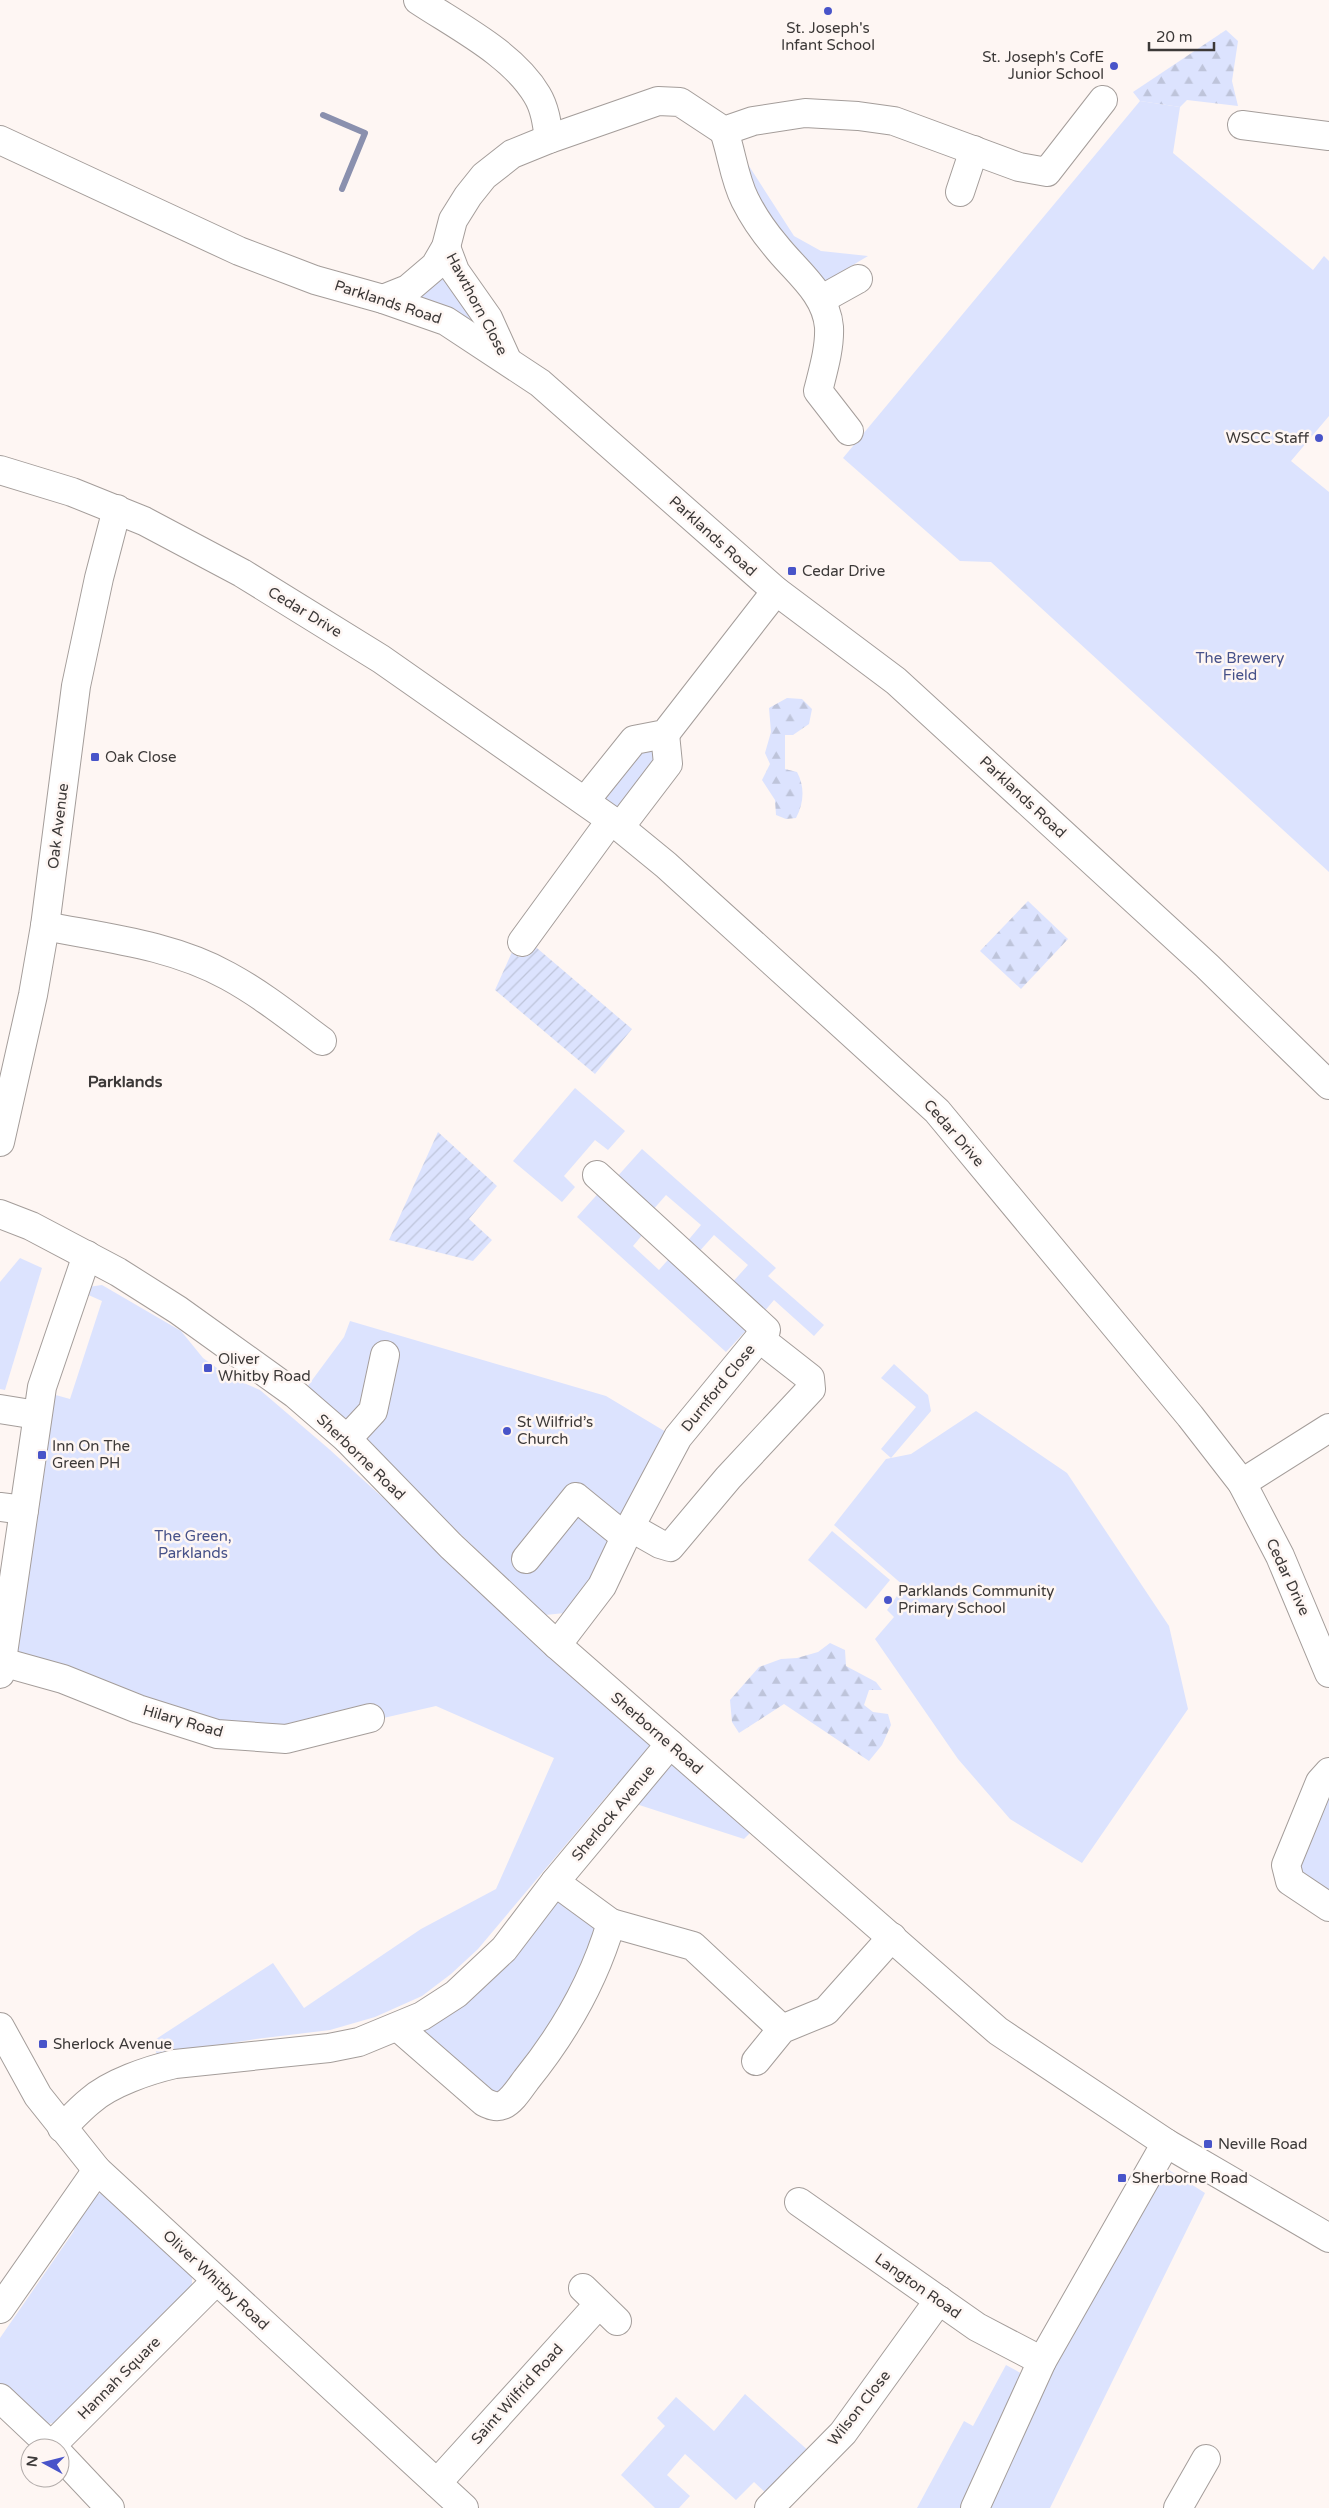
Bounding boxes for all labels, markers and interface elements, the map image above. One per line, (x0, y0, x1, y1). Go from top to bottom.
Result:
marker: St. Joseph's Infant School (822, 5, 834, 17)
place label: St. Joseph's Infant School (781, 19, 875, 54)
scale bar (1149, 20, 1214, 52)
text: 20 m (1156, 28, 1193, 46)
place label: St. Joseph's CofE Junior School (982, 48, 1104, 83)
marker: St. Joseph's CofE Junior School (1108, 60, 1120, 72)
street label: Hawthorn Close (442, 250, 512, 358)
street label: Parklands Road (332, 276, 444, 328)
place label: WSCC Staff (1226, 429, 1309, 447)
marker: WSCC Staff (1313, 432, 1325, 444)
street label: Parklands Road (666, 492, 760, 580)
place label: Cedar Drive (802, 562, 885, 580)
marker: Cedar Drive (786, 565, 798, 577)
street label: Cedar Drive (265, 583, 345, 641)
park label: The Brewery Field (1196, 649, 1284, 684)
place label: Oak Close (105, 748, 177, 766)
marker: Oak Close (89, 751, 101, 763)
street label: Parklands Road (976, 752, 1070, 842)
street label: Oak Avenue (44, 782, 72, 870)
district label: Parklands (88, 1072, 163, 1092)
street label: Cedar Drive (920, 1096, 988, 1170)
street label: Durnford Close (677, 1341, 759, 1435)
place label: Oliver Whitby Road (218, 1350, 311, 1385)
marker: Oliver Whitby Road (202, 1362, 214, 1374)
street label: Sherborne Road (313, 1410, 409, 1504)
place label: St Wilfrid’s Church (517, 1413, 593, 1448)
marker: St Wilfrid’s Church (501, 1425, 513, 1437)
place label: Inn On The Green PH (52, 1437, 130, 1472)
marker: Inn On The Green PH (36, 1449, 48, 1461)
park label: The Green, Parklands (154, 1527, 232, 1562)
street label: Cedar Drive (1262, 1536, 1314, 1618)
place label: Parklands Community Primary School (898, 1582, 1054, 1617)
marker: Parklands Community Primary School (882, 1594, 894, 1606)
street label: Sherborne Road (607, 1688, 707, 1778)
street label: Hilary Road (141, 1701, 225, 1741)
street label: Sherlock Avenue (568, 1762, 658, 1864)
place label: Sherlock Avenue (53, 2035, 172, 2053)
marker: Sherlock Avenue (37, 2038, 49, 2050)
place label: Neville Road (1218, 2135, 1308, 2153)
marker: Neville Road (1202, 2138, 1214, 2150)
place label: Sherborne Road (1132, 2169, 1248, 2187)
marker: Sherborne Road (1116, 2172, 1128, 2184)
street label: Oliver Whitby Road (159, 2226, 273, 2334)
street label: Langton Road (871, 2250, 965, 2322)
street label: Hannah Square (74, 2333, 164, 2423)
street label: Saint Wilfrid Road (467, 2340, 567, 2448)
street label: Wilson Close (824, 2367, 894, 2449)
north arrow (20, 2438, 70, 2488)
text: N (23, 2455, 42, 2468)

